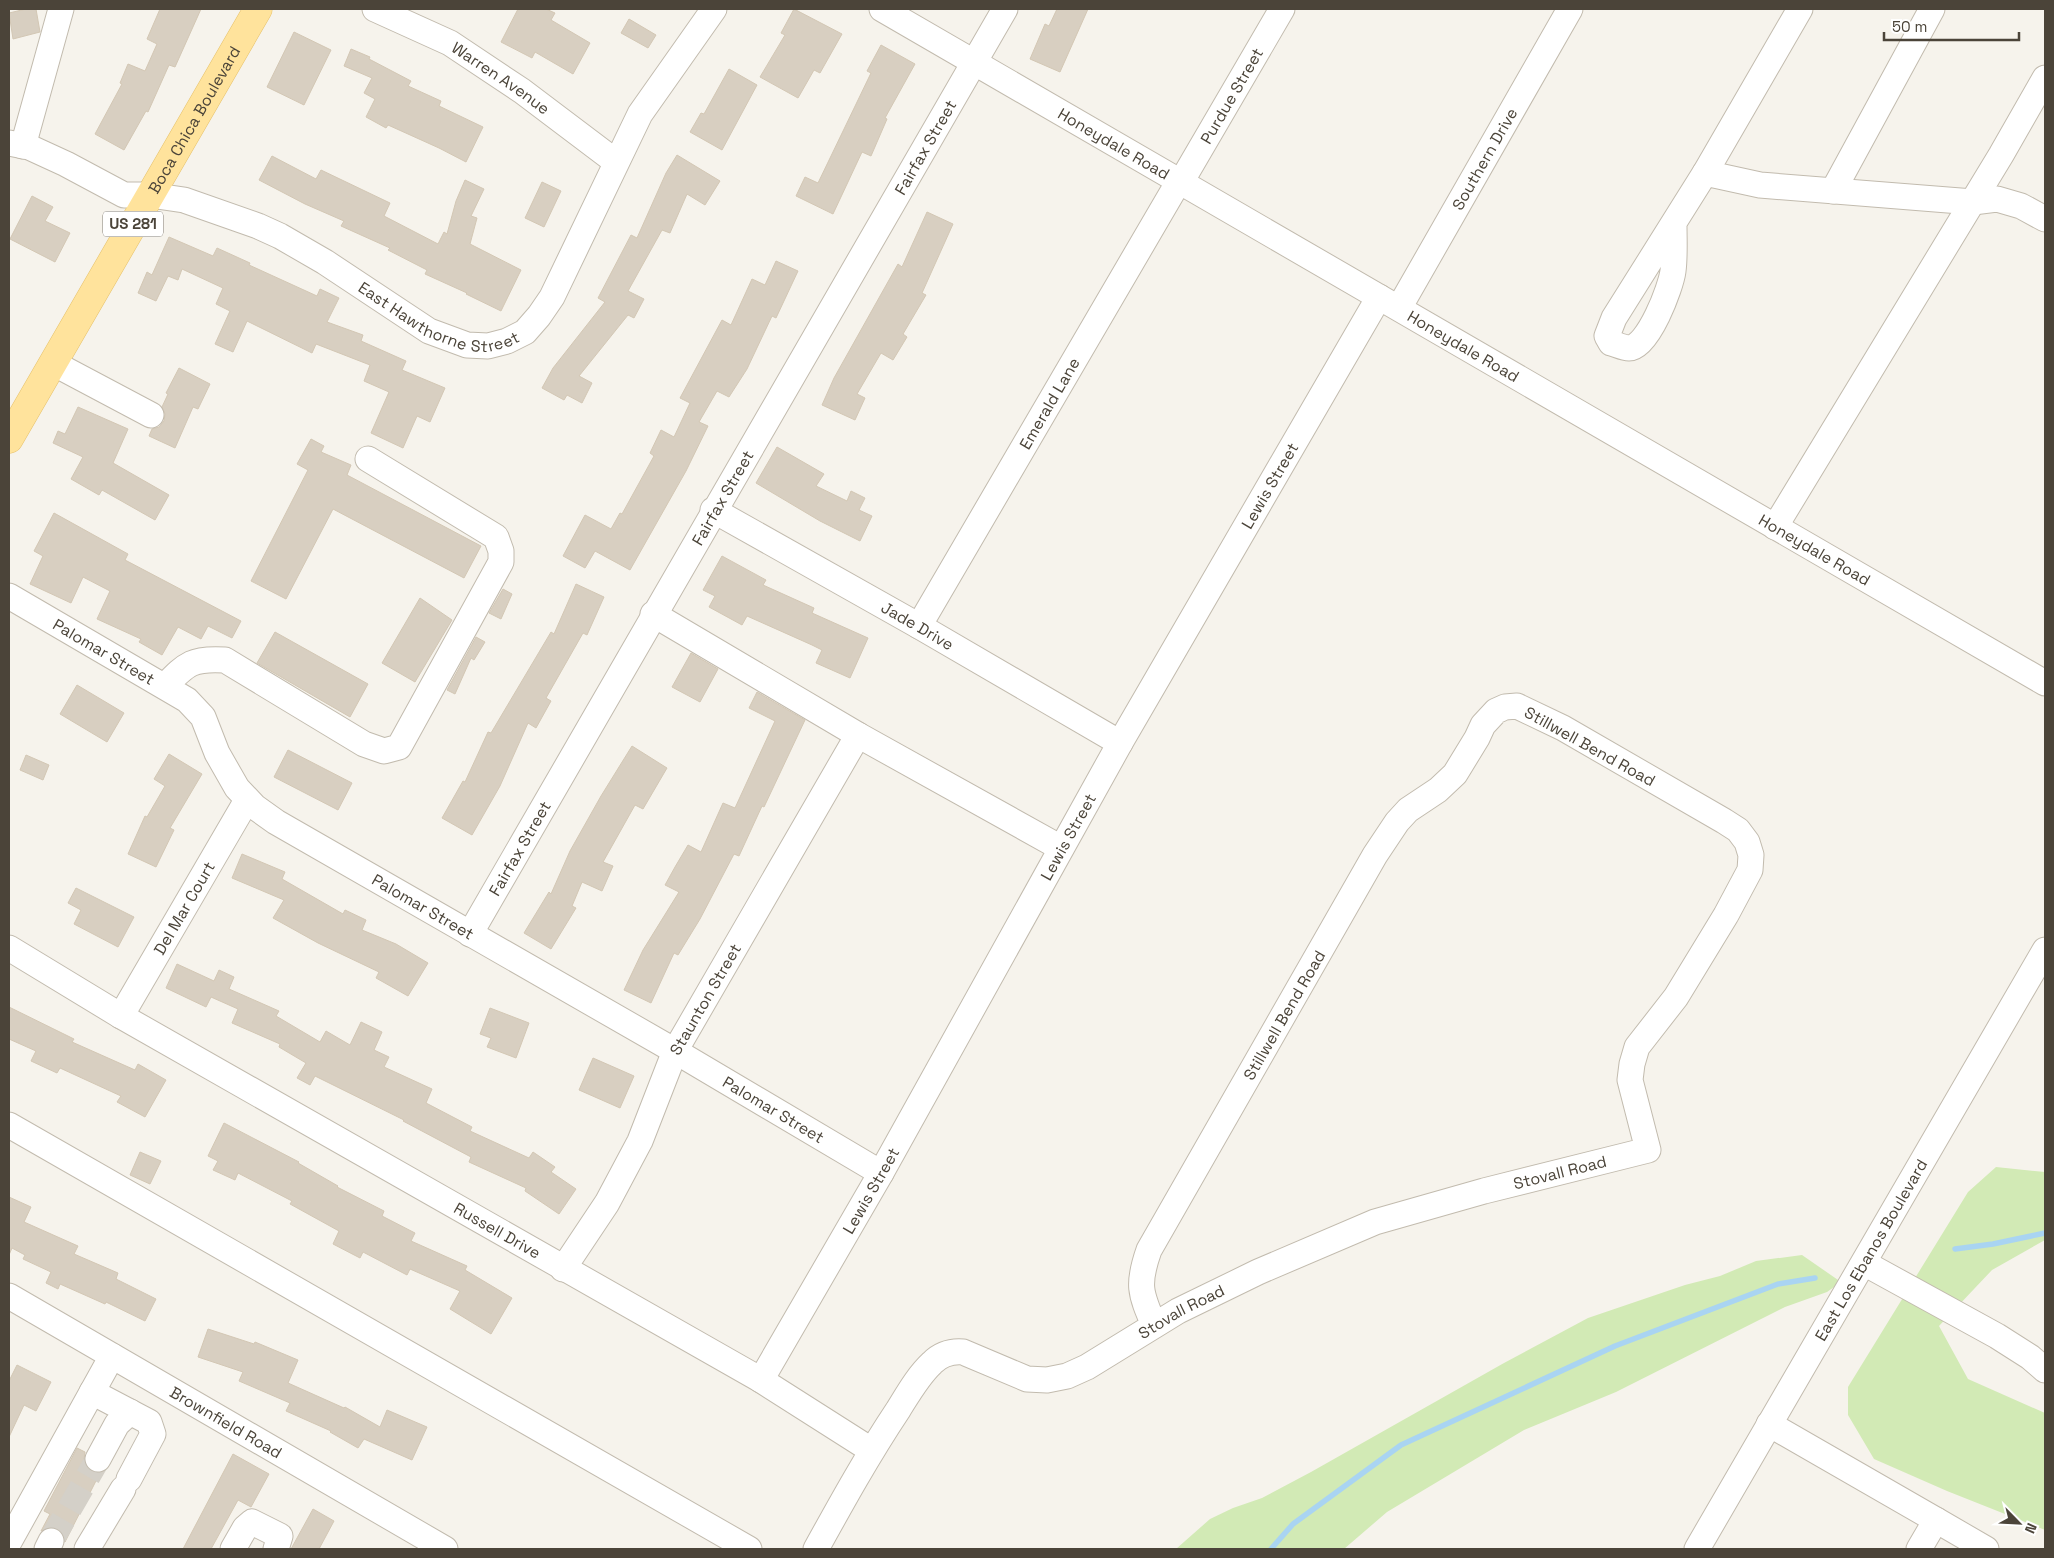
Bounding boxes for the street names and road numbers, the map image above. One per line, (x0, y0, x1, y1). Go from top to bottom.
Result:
street label: Warren Avenue (448, 37, 554, 119)
street label: Boca Chica Boulevard (143, 42, 245, 198)
street label: Purdue Street (1196, 44, 1268, 148)
street label: Fairfax Street (890, 96, 961, 199)
street label: Honeydale Road (1054, 103, 1173, 184)
street label: Southern Drive (1447, 104, 1522, 214)
road number: US 281 (103, 212, 163, 236)
street label: East Hawthorne Street (354, 277, 523, 357)
street label: Honeydale Road (1403, 306, 1523, 387)
street label: Emerald Lane (1015, 354, 1085, 453)
street label: Lewis Street (1237, 439, 1303, 533)
street label: Fairfax Street (687, 447, 758, 549)
street label: Honeydale Road (1755, 509, 1874, 591)
street label: Jade Drive (877, 597, 958, 655)
street label: Palomar Street (49, 614, 158, 690)
street label: Stillwell Bend Road (1521, 702, 1659, 791)
street label: Lewis Street (1036, 790, 1101, 884)
street label: Fairfax Street (484, 797, 556, 900)
street label: Del Mar Court (149, 858, 220, 959)
street label: Palomar Street (368, 869, 478, 944)
street label: Staunton Street (665, 940, 746, 1059)
street label: Stillwell Bend Road (1239, 947, 1330, 1084)
street label: Palomar Street (719, 1072, 828, 1148)
street label: Lewis Street (838, 1144, 904, 1238)
street label: Stovall Road (1511, 1151, 1609, 1194)
street label: East Los Ebanos Boulevard (1810, 1155, 1932, 1345)
street label: Russell Drive (450, 1197, 544, 1263)
street label: Stovall Road (1134, 1280, 1228, 1344)
street label: Brownfield Road (166, 1382, 286, 1463)

